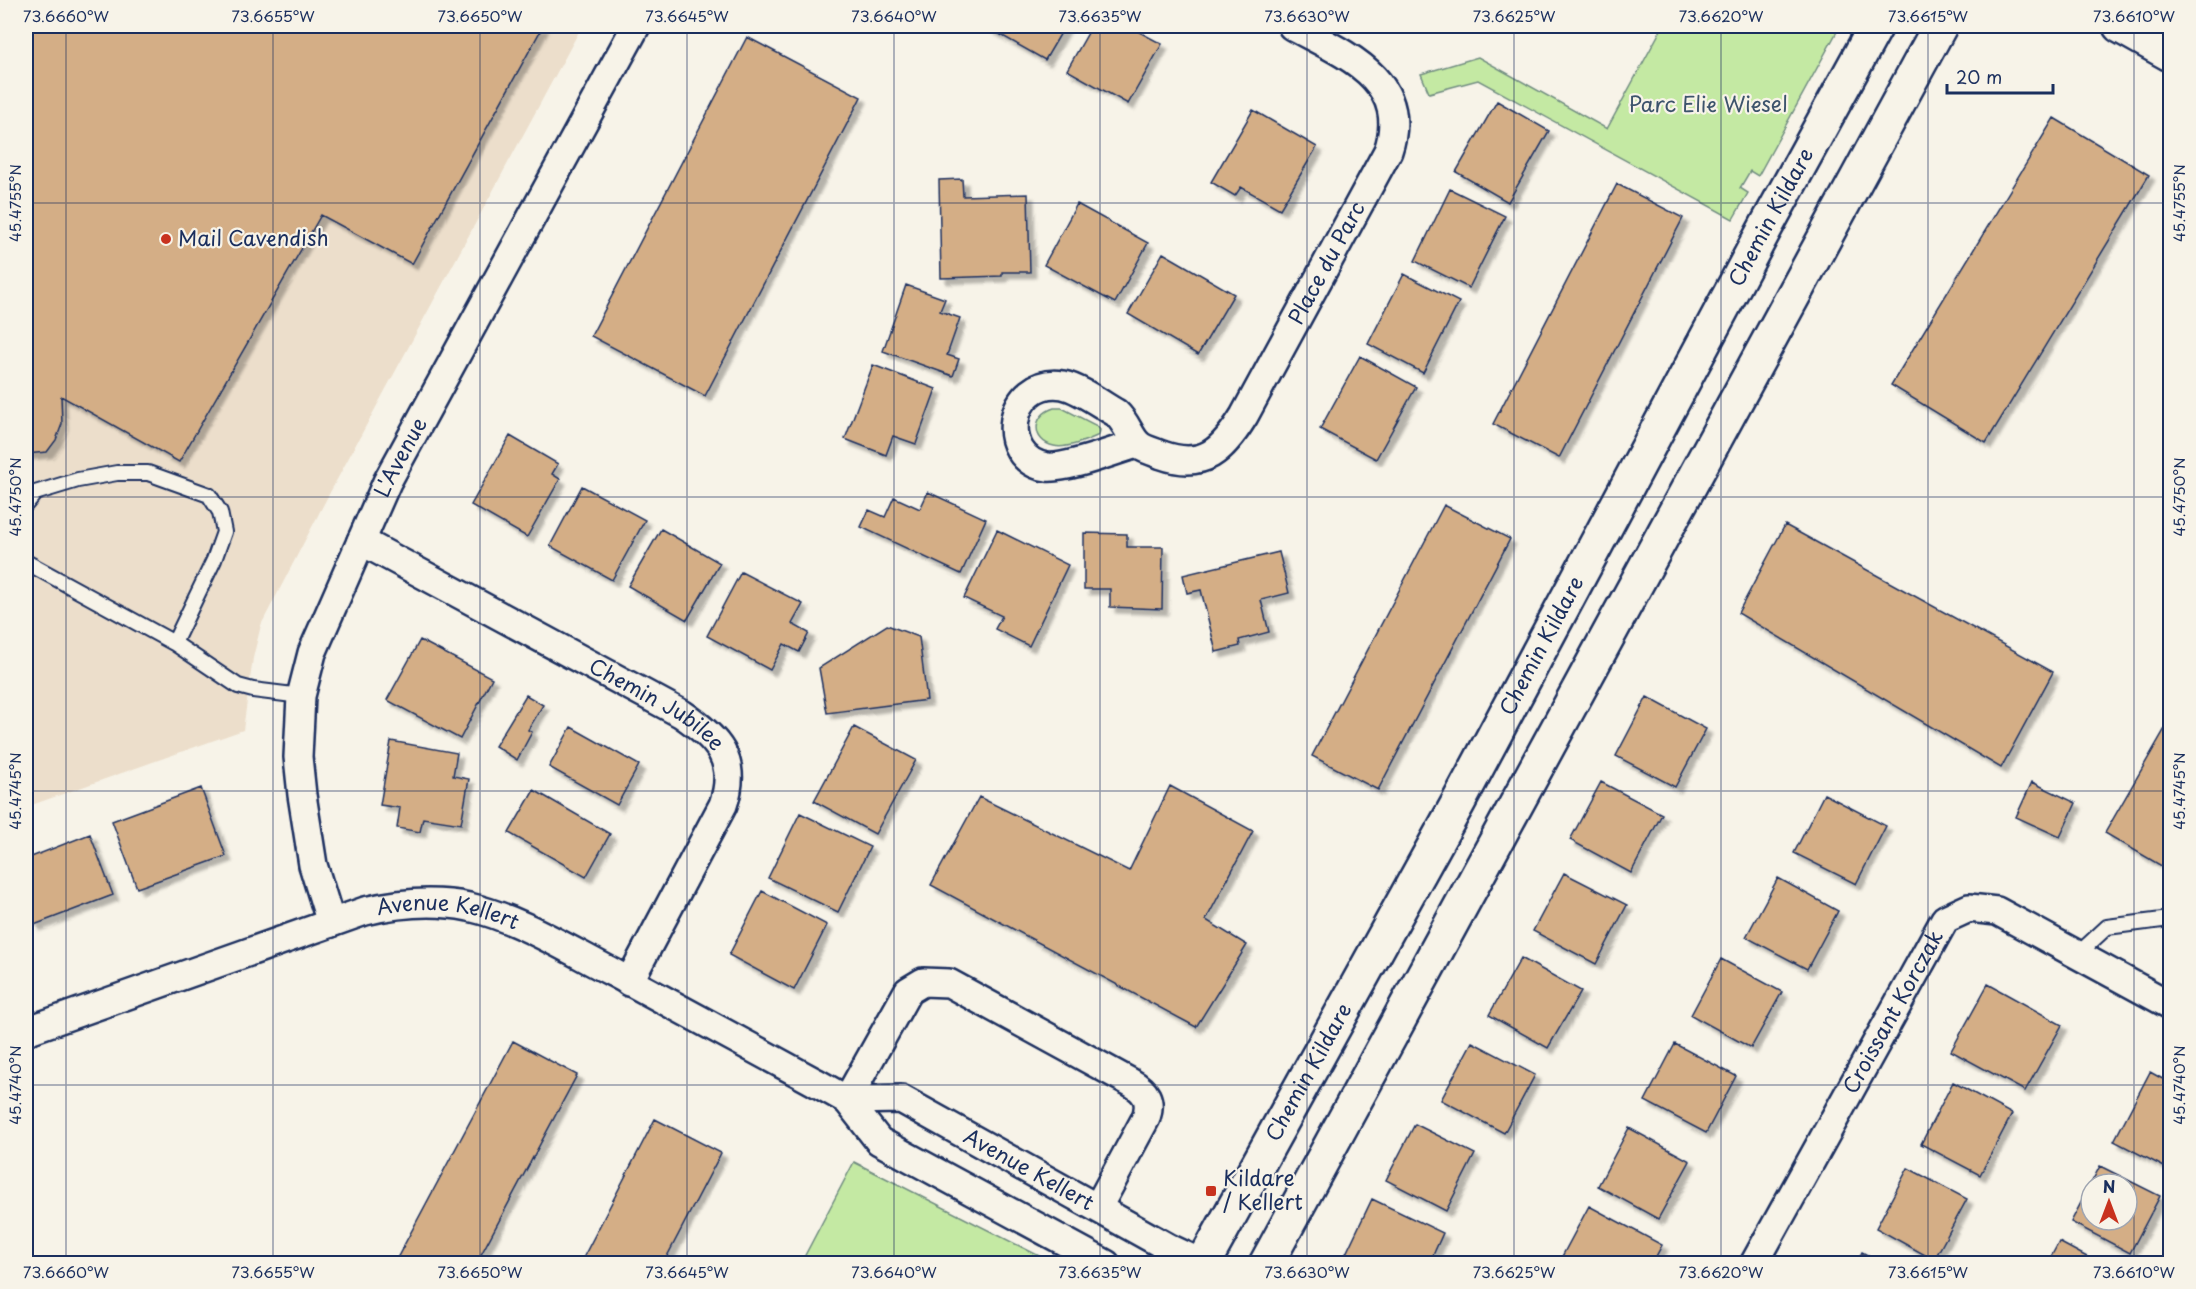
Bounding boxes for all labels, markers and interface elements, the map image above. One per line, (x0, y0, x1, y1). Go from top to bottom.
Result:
text: 73.6660°W (23, 4, 109, 27)
text: 73.6655°W (231, 4, 315, 27)
text: 73.6650°W (438, 4, 523, 27)
text: 73.6645°W (645, 4, 729, 27)
text: 73.6640°W (851, 4, 937, 27)
text: 73.6635°W (1058, 4, 1142, 27)
text: 73.6630°W (1264, 4, 1350, 27)
text: 73.6625°W (1473, 4, 1556, 27)
text: 73.6620°W (1679, 4, 1764, 27)
text: 73.6615°W (1888, 4, 1969, 27)
text: 73.6610°W (2093, 4, 2176, 27)
scale bar (1947, 57, 2054, 95)
text: 20 m (1956, 63, 2002, 90)
park label: Parc Elie Wiesel (1628, 87, 1788, 119)
street label: Chemin Kildare (1719, 141, 1820, 292)
text: 45.4755°N (3, 164, 26, 242)
text: 45.4755°N (2167, 164, 2190, 242)
street label: Place du Parc (1279, 195, 1372, 330)
place label: Mail Cavendish (178, 221, 329, 253)
marker: Mail Cavendish (159, 232, 173, 246)
street label: L'Avenue (364, 411, 434, 502)
text: 45.4750°N (3, 457, 26, 537)
text: 45.4750°N (2167, 457, 2190, 537)
street label: Chemin Kildare (1490, 570, 1591, 720)
street label: Chemin Jubilee (584, 649, 734, 756)
text: 45.4745°N (3, 752, 26, 830)
text: 45.4745°N (2167, 752, 2190, 830)
street label: Avenue Kellert (374, 885, 525, 937)
street label: Croissant Korczak (1833, 923, 1950, 1099)
street label: Chemin Kildare (1256, 996, 1358, 1146)
text: 45.4740°N (3, 1045, 26, 1125)
text: 45.4740°N (2167, 1045, 2190, 1125)
street label: Avenue Kellert (959, 1119, 1101, 1217)
place label: Kildare / Kellert (1223, 1161, 1303, 1217)
north arrow (2079, 1172, 2139, 1232)
text: N (2103, 1174, 2115, 1198)
marker: Kildare / Kellert (1204, 1184, 1218, 1198)
text: 73.6660°W (23, 1260, 109, 1283)
text: 73.6655°W (231, 1260, 315, 1283)
text: 73.6650°W (438, 1260, 523, 1283)
text: 73.6645°W (645, 1260, 729, 1283)
text: 73.6640°W (851, 1260, 937, 1283)
text: 73.6635°W (1058, 1260, 1142, 1283)
text: 73.6630°W (1264, 1260, 1350, 1283)
text: 73.6625°W (1473, 1260, 1556, 1283)
text: 73.6620°W (1679, 1260, 1764, 1283)
text: 73.6615°W (1888, 1260, 1969, 1283)
text: 73.6610°W (2093, 1260, 2176, 1283)

